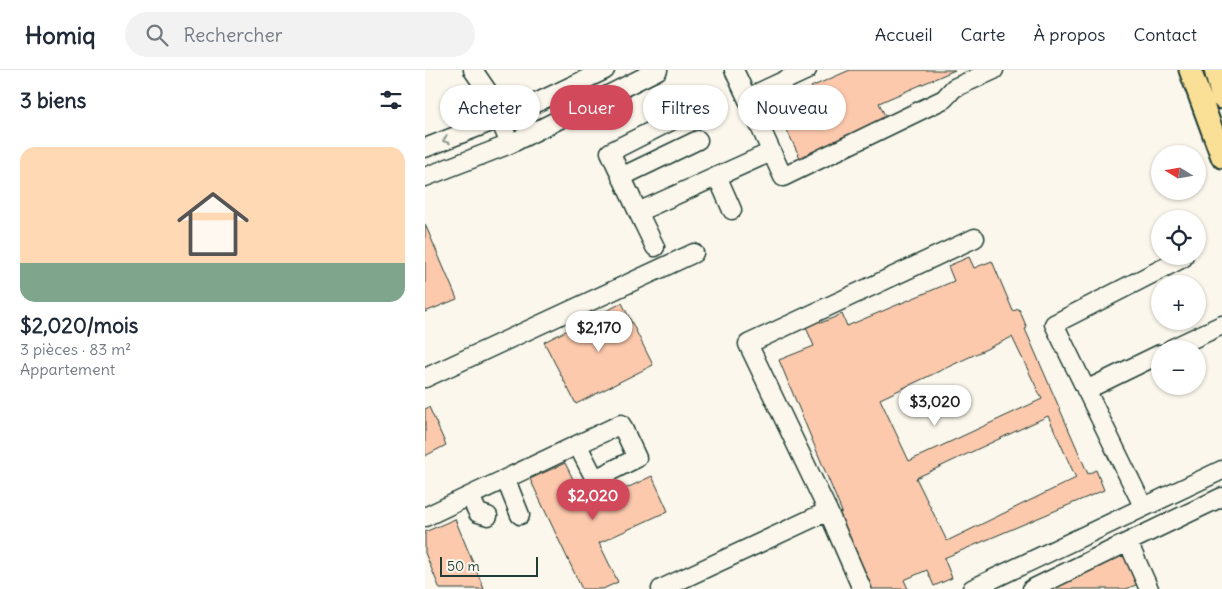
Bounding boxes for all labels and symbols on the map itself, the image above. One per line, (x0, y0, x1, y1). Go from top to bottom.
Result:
one-way arrow (442, 134, 451, 144)
north arrow (1151, 145, 1206, 200)
pin: $2,170 (558, 310, 640, 353)
pin: $3,020 (894, 384, 976, 427)
pin: $2,020 (552, 478, 634, 521)
scale bar (440, 554, 537, 577)

